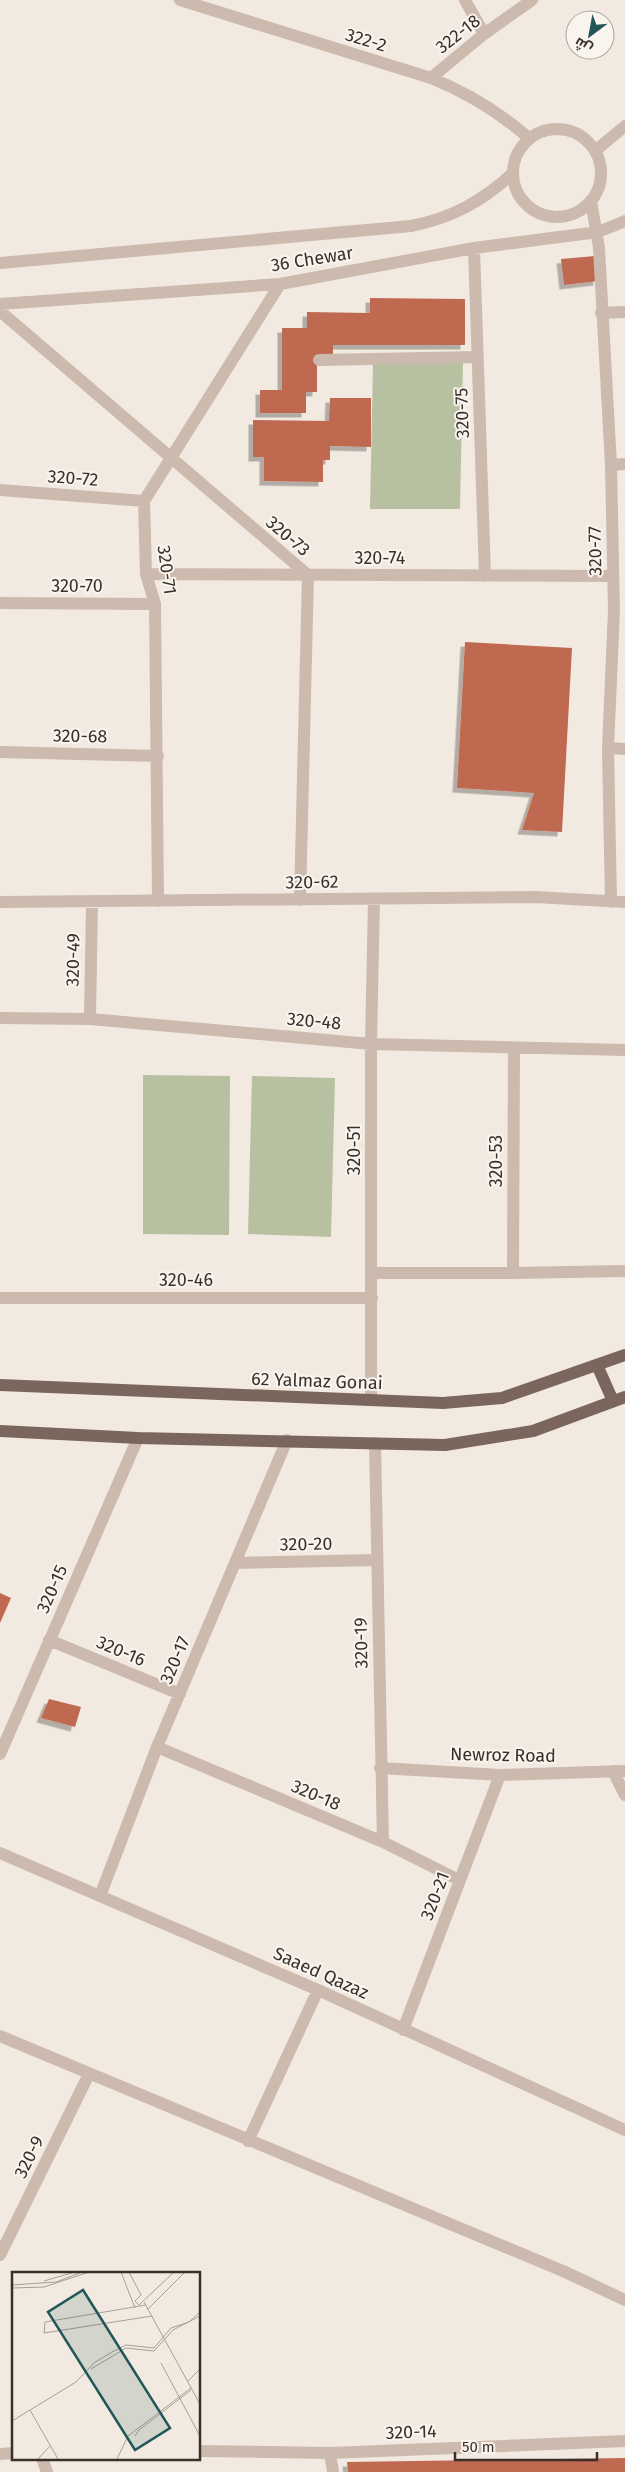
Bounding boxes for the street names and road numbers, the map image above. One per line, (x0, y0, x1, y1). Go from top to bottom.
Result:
street label: 322-18 (431, 10, 485, 58)
street label: 322-2 (343, 23, 389, 57)
street label: 36 Chewar (269, 242, 355, 276)
street label: 320-75 (450, 387, 474, 439)
street label: 320-72 (47, 465, 99, 491)
street label: 320-73 (261, 511, 315, 561)
street label: 320-77 (584, 526, 606, 576)
street label: 320-71 (153, 544, 181, 596)
street label: 320-74 (355, 547, 406, 569)
street label: 320-70 (51, 575, 103, 597)
street label: 320-68 (53, 725, 108, 747)
street label: 320-62 (285, 871, 339, 893)
street label: 320-49 (62, 933, 84, 987)
street label: 320-48 (286, 1008, 342, 1034)
street label: 320-51 (343, 1125, 365, 1175)
street label: 320-53 (485, 1135, 507, 1187)
street label: 320-46 (159, 1269, 213, 1291)
street label: 62 Yalmaz Gonai (251, 1368, 383, 1394)
street label: 320-20 (279, 1533, 333, 1555)
street label: 320-15 (32, 1561, 72, 1617)
street label: 320-19 (350, 1617, 372, 1669)
street label: 320-16 (93, 1631, 149, 1671)
street label: 320-17 (155, 1633, 195, 1687)
street label: Newroz Road (450, 1743, 556, 1767)
street label: 320-18 (288, 1775, 344, 1815)
street label: 320-21 (416, 1869, 454, 1923)
street label: Saaed Qazaz (270, 1942, 372, 2004)
street label: 320-9 (9, 2132, 49, 2182)
street label: 320-14 (385, 2420, 437, 2444)

